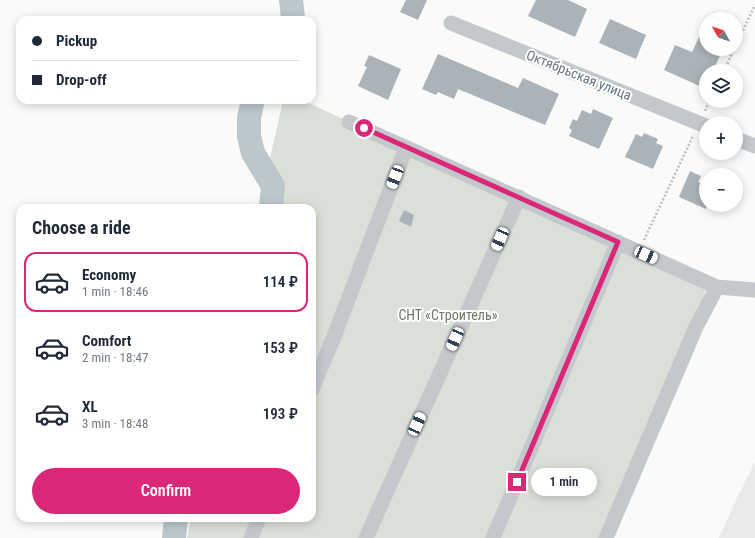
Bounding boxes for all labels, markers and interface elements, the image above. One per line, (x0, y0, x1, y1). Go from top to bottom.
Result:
north arrow (699, 12, 743, 56)
map controls (699, 12, 743, 212)
text: Pickup (56, 32, 97, 50)
street label: Октябрьская улица (524, 47, 634, 103)
button: layers (699, 64, 743, 108)
text: Drop-off (56, 71, 107, 89)
button: + (699, 116, 743, 160)
route start (355, 119, 373, 137)
car (385, 164, 405, 190)
button: − (699, 168, 743, 212)
text: Choose a ride (32, 217, 131, 238)
car (490, 226, 510, 252)
car (633, 245, 659, 265)
icon: car (34, 264, 70, 300)
text: Economy (82, 266, 136, 284)
text: 114 ₽ (263, 273, 298, 291)
text: 1 min · 18:46 (82, 284, 148, 299)
park label: СНТ «Строитель» (398, 307, 498, 323)
car (445, 326, 465, 352)
icon: car (34, 330, 70, 366)
text: Comfort (82, 332, 131, 350)
text: 153 ₽ (263, 339, 298, 357)
text: 2 min · 18:47 (82, 350, 148, 365)
icon: car (34, 396, 70, 432)
text: XL (82, 398, 98, 416)
text: 193 ₽ (263, 405, 298, 423)
car (407, 411, 427, 437)
text: 3 min · 18:48 (82, 416, 148, 431)
button: Confirm (32, 468, 300, 514)
callout: 1 min (531, 468, 597, 496)
route end (508, 473, 526, 491)
text: 1 min (550, 474, 578, 489)

